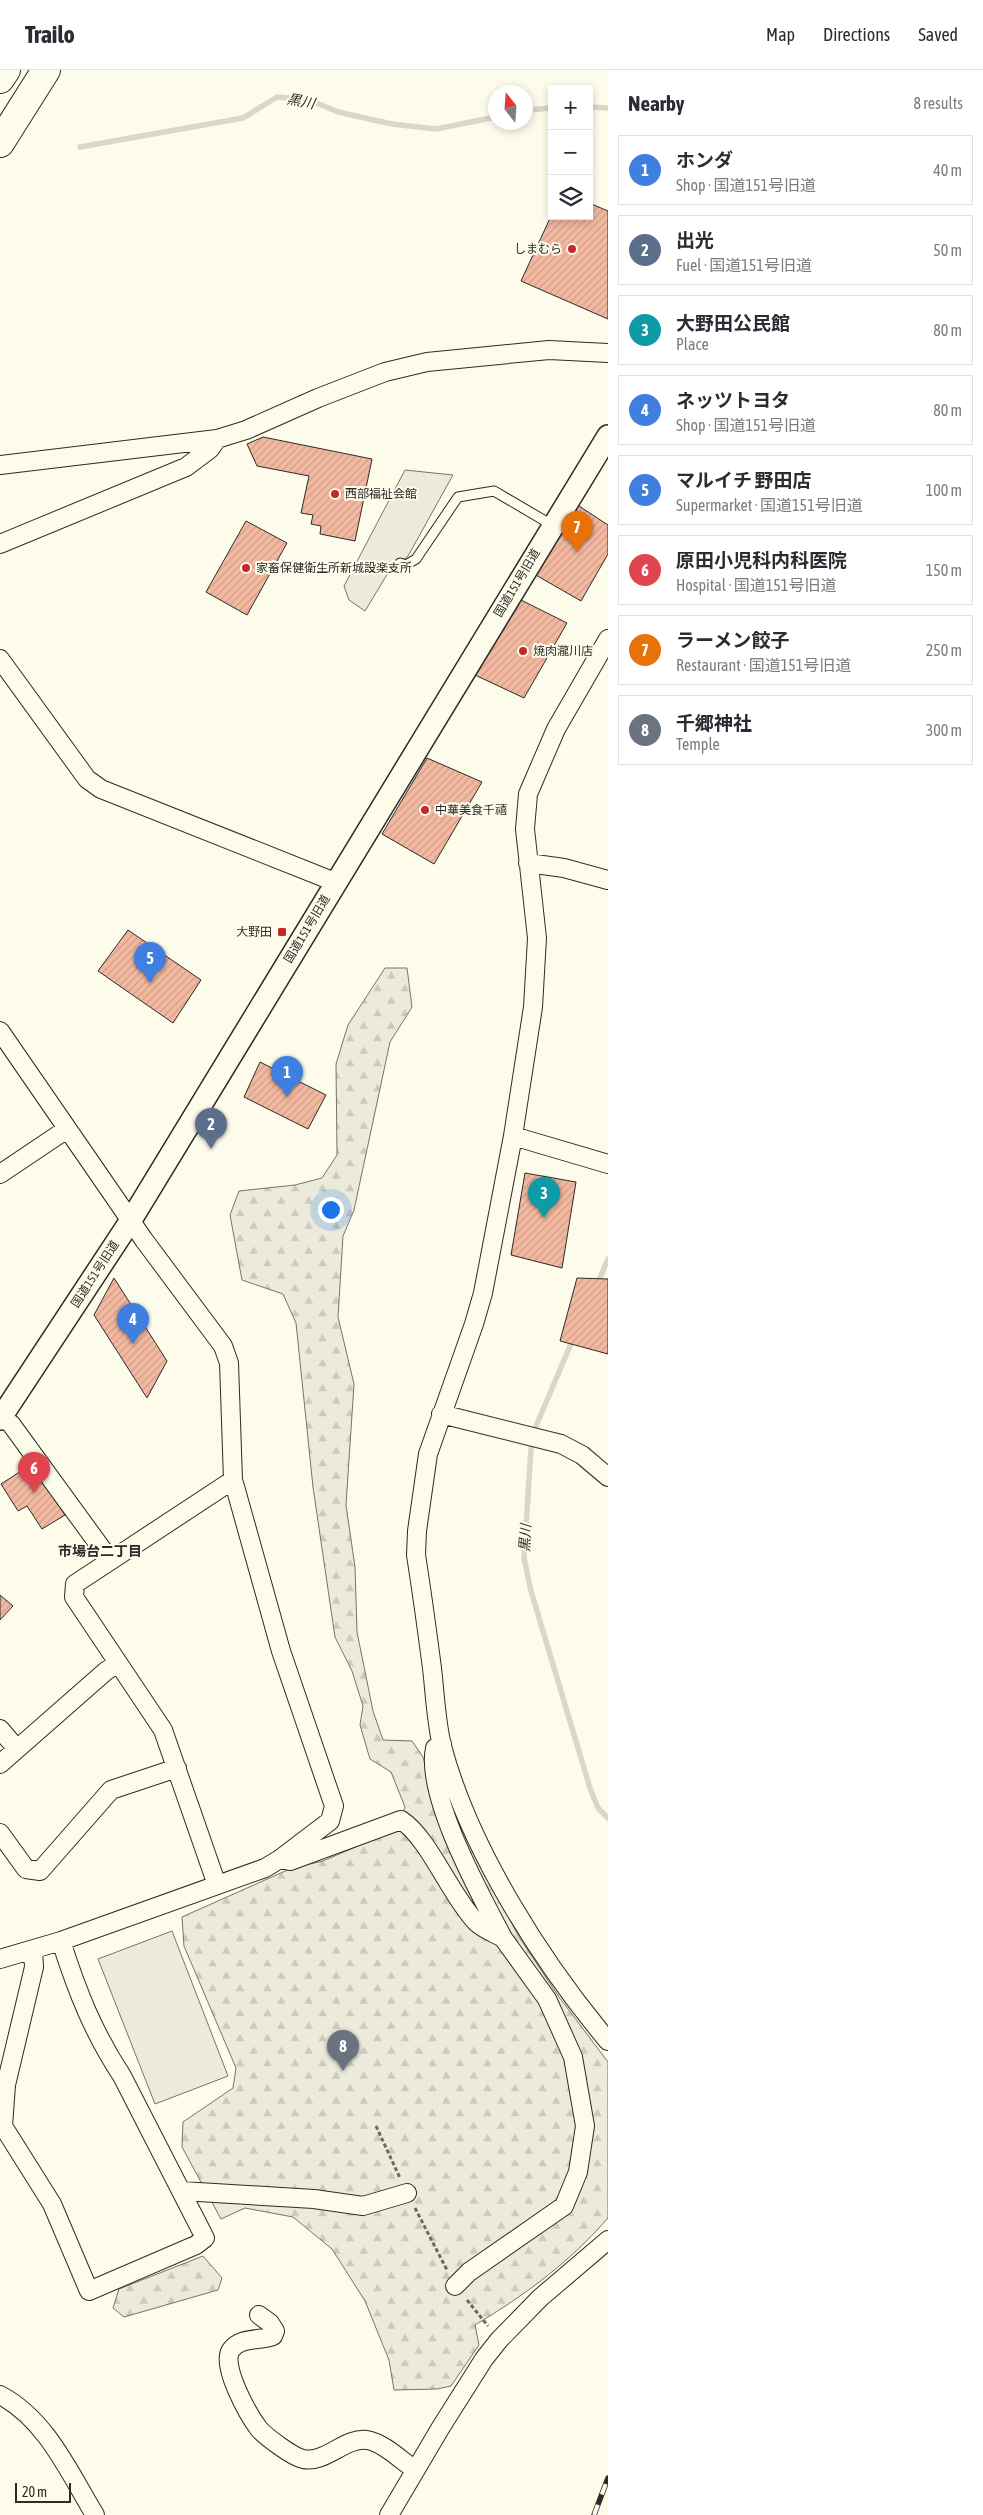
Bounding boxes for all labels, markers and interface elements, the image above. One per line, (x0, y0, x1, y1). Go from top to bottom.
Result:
text: Trailo (25, 21, 75, 48)
text: Map (766, 24, 795, 45)
text: Directions (823, 24, 890, 45)
text: Saved (918, 24, 958, 45)
north arrow (488, 85, 533, 130)
map controls (548, 85, 593, 220)
button: + (548, 85, 593, 130)
water label: 黒川 (286, 90, 318, 112)
text: Nearby (628, 91, 684, 115)
text: 8 results (913, 94, 963, 112)
button: − (548, 130, 593, 175)
text: ホンダ (676, 149, 733, 171)
text: 1 (641, 161, 649, 179)
text: 40 m (933, 161, 962, 179)
button: layers (548, 175, 593, 220)
text: Shop · 国道151号旧道 (676, 176, 816, 194)
text: 出光 (676, 229, 714, 251)
text: 2 (641, 241, 649, 259)
text: 50 m (933, 241, 962, 259)
place label: しまむら (514, 242, 562, 256)
marker: しまむら (566, 243, 578, 255)
text: Fuel · 国道151号旧道 (676, 256, 812, 274)
text: 大野田公民館 (676, 312, 790, 334)
text: 3 (641, 321, 649, 339)
text: 80 m (933, 321, 962, 339)
text: Place (676, 335, 709, 353)
text: ネッツトヨタ (676, 389, 790, 411)
text: 4 (641, 401, 649, 419)
text: 80 m (933, 401, 962, 419)
text: Shop · 国道151号旧道 (676, 416, 816, 434)
text: マルイチ 野田店 (676, 469, 812, 491)
text: 5 (641, 481, 649, 499)
text: 100 m (926, 481, 962, 499)
place label: 西部福祉会館 (345, 487, 417, 501)
marker: 西部福祉会館 (329, 488, 341, 500)
text: Supermarket · 国道151号旧道 (676, 496, 863, 514)
pin: 7 (561, 511, 593, 552)
street label: 国道151号旧道 (491, 546, 543, 620)
text: 原田小児科内科医院 (676, 549, 847, 571)
place label: 家畜保健衛生所新城設楽支所 (256, 561, 412, 575)
text: 6 (641, 561, 649, 579)
text: 150 m (926, 561, 962, 579)
marker: 家畜保健衛生所新城設楽支所 (240, 562, 252, 574)
text: Hospital · 国道151号旧道 (676, 576, 836, 594)
text: ラーメン餃子 (676, 629, 789, 651)
text: 7 (641, 641, 649, 659)
text: 250 m (926, 641, 962, 659)
place label: 焼肉瀧川店 (533, 644, 593, 658)
marker: 焼肉瀧川店 (517, 645, 529, 657)
text: Restaurant · 国道151号旧道 (676, 656, 851, 674)
text: 千郷神社 (676, 712, 752, 734)
text: 8 (641, 721, 649, 739)
text: 300 m (926, 721, 962, 739)
text: Temple (676, 735, 720, 753)
place label: 中華美食千禧 (435, 803, 507, 817)
marker: 中華美食千禧 (419, 804, 431, 816)
street label: 国道151号旧道 (281, 892, 333, 966)
place label: 大野田 (236, 925, 272, 939)
marker: 大野田 (276, 926, 288, 938)
pin: 5 (134, 942, 166, 983)
pin: 1 (271, 1056, 303, 1097)
pin: 2 (195, 1108, 227, 1149)
pin: 3 (528, 1177, 560, 1218)
your location (318, 1197, 344, 1223)
street label: 国道151号旧道 (68, 1238, 122, 1310)
pin: 4 (117, 1303, 149, 1344)
pin: 6 (18, 1452, 50, 1493)
water label: 黒川 (516, 1522, 534, 1552)
district label: 市場台二丁目 (58, 1543, 142, 1559)
pin: 8 (327, 2030, 359, 2071)
scale bar (15, 2480, 71, 2503)
text: 20 m (22, 2484, 47, 2500)

